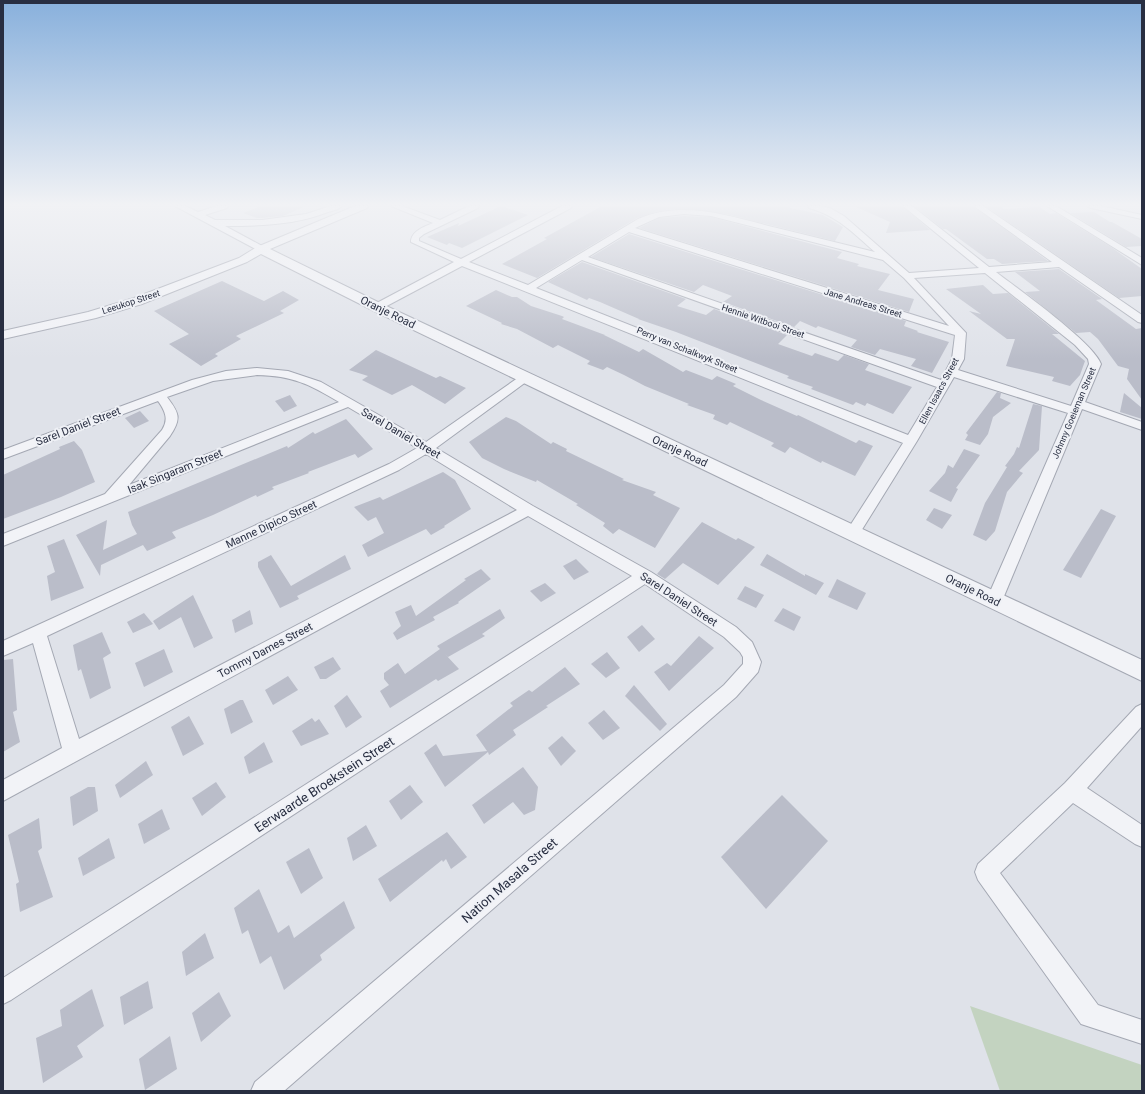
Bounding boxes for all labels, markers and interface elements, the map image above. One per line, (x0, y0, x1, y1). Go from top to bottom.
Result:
street label: Jane Andreas Street (823, 286, 903, 320)
street label: Leeukop Street (101, 288, 161, 316)
street label: Oranje Road (358, 294, 417, 331)
street label: Hennie Witbooi Street (720, 302, 806, 340)
street label: Perry van Schalkwyk Street (635, 325, 739, 375)
street label: Ellen Isaacs Street (917, 356, 961, 426)
street label: Johnny Goeieman Street (1050, 366, 1098, 460)
street label: Sarel Daniel Street (34, 404, 123, 449)
street label: Sarel Daniel Street (359, 405, 443, 462)
street label: Oranje Road (650, 433, 710, 470)
street label: Isak Singaram Street (126, 446, 225, 496)
street label: Manne Dipico Street (224, 498, 319, 551)
street label: Sarel Daniel Street (638, 570, 720, 629)
street label: Oranje Road (943, 572, 1002, 609)
street label: Tommy Dames Street (216, 620, 315, 681)
street label: Eerwaarde Broekstein Street (252, 734, 397, 835)
street label: Nation Masala Street (459, 835, 560, 926)

